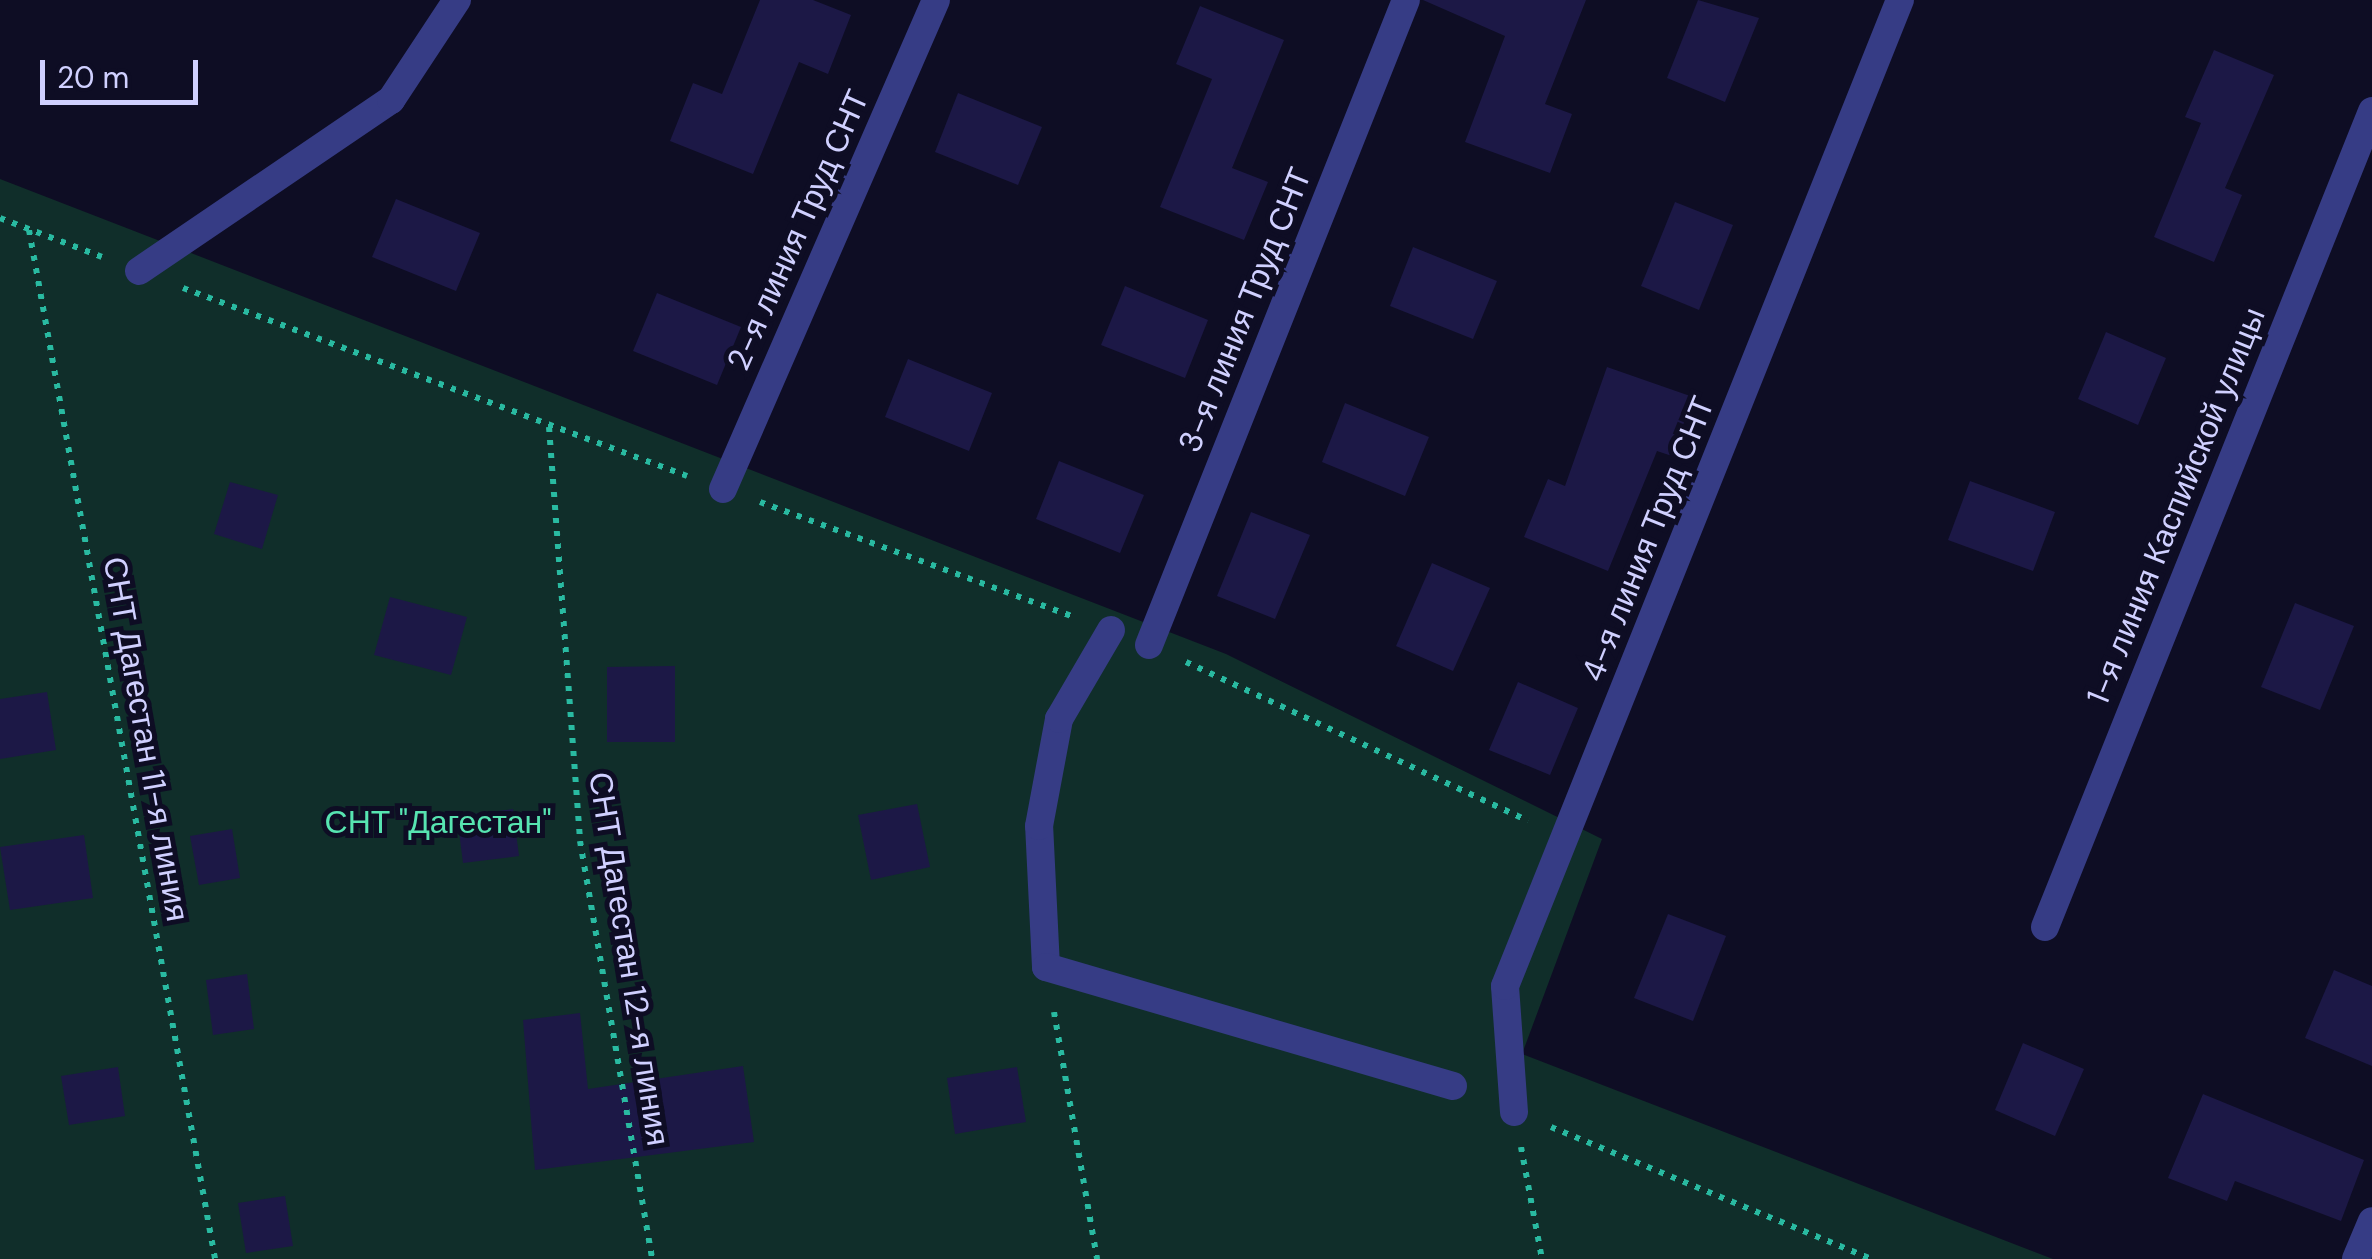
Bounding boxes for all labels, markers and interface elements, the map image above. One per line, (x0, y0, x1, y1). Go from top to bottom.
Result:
scale bar (45, 40, 202, 102)
text: 20 m (57, 58, 129, 97)
street label: 2-я линия Труд СНТ (719, 84, 877, 376)
street label: 3-я линия Труд СНТ (1170, 162, 1320, 458)
street label: 1-я линия Каспийской улицы (2079, 302, 2273, 710)
street label: 4-я линия Труд СНТ (1573, 391, 1723, 687)
street label: СНТ Дагестан 11-я линия (95, 554, 197, 924)
street label: СНТ Дагестан 12-я линия (580, 769, 678, 1149)
park label: СНТ "Дагестан" (325, 803, 551, 841)

